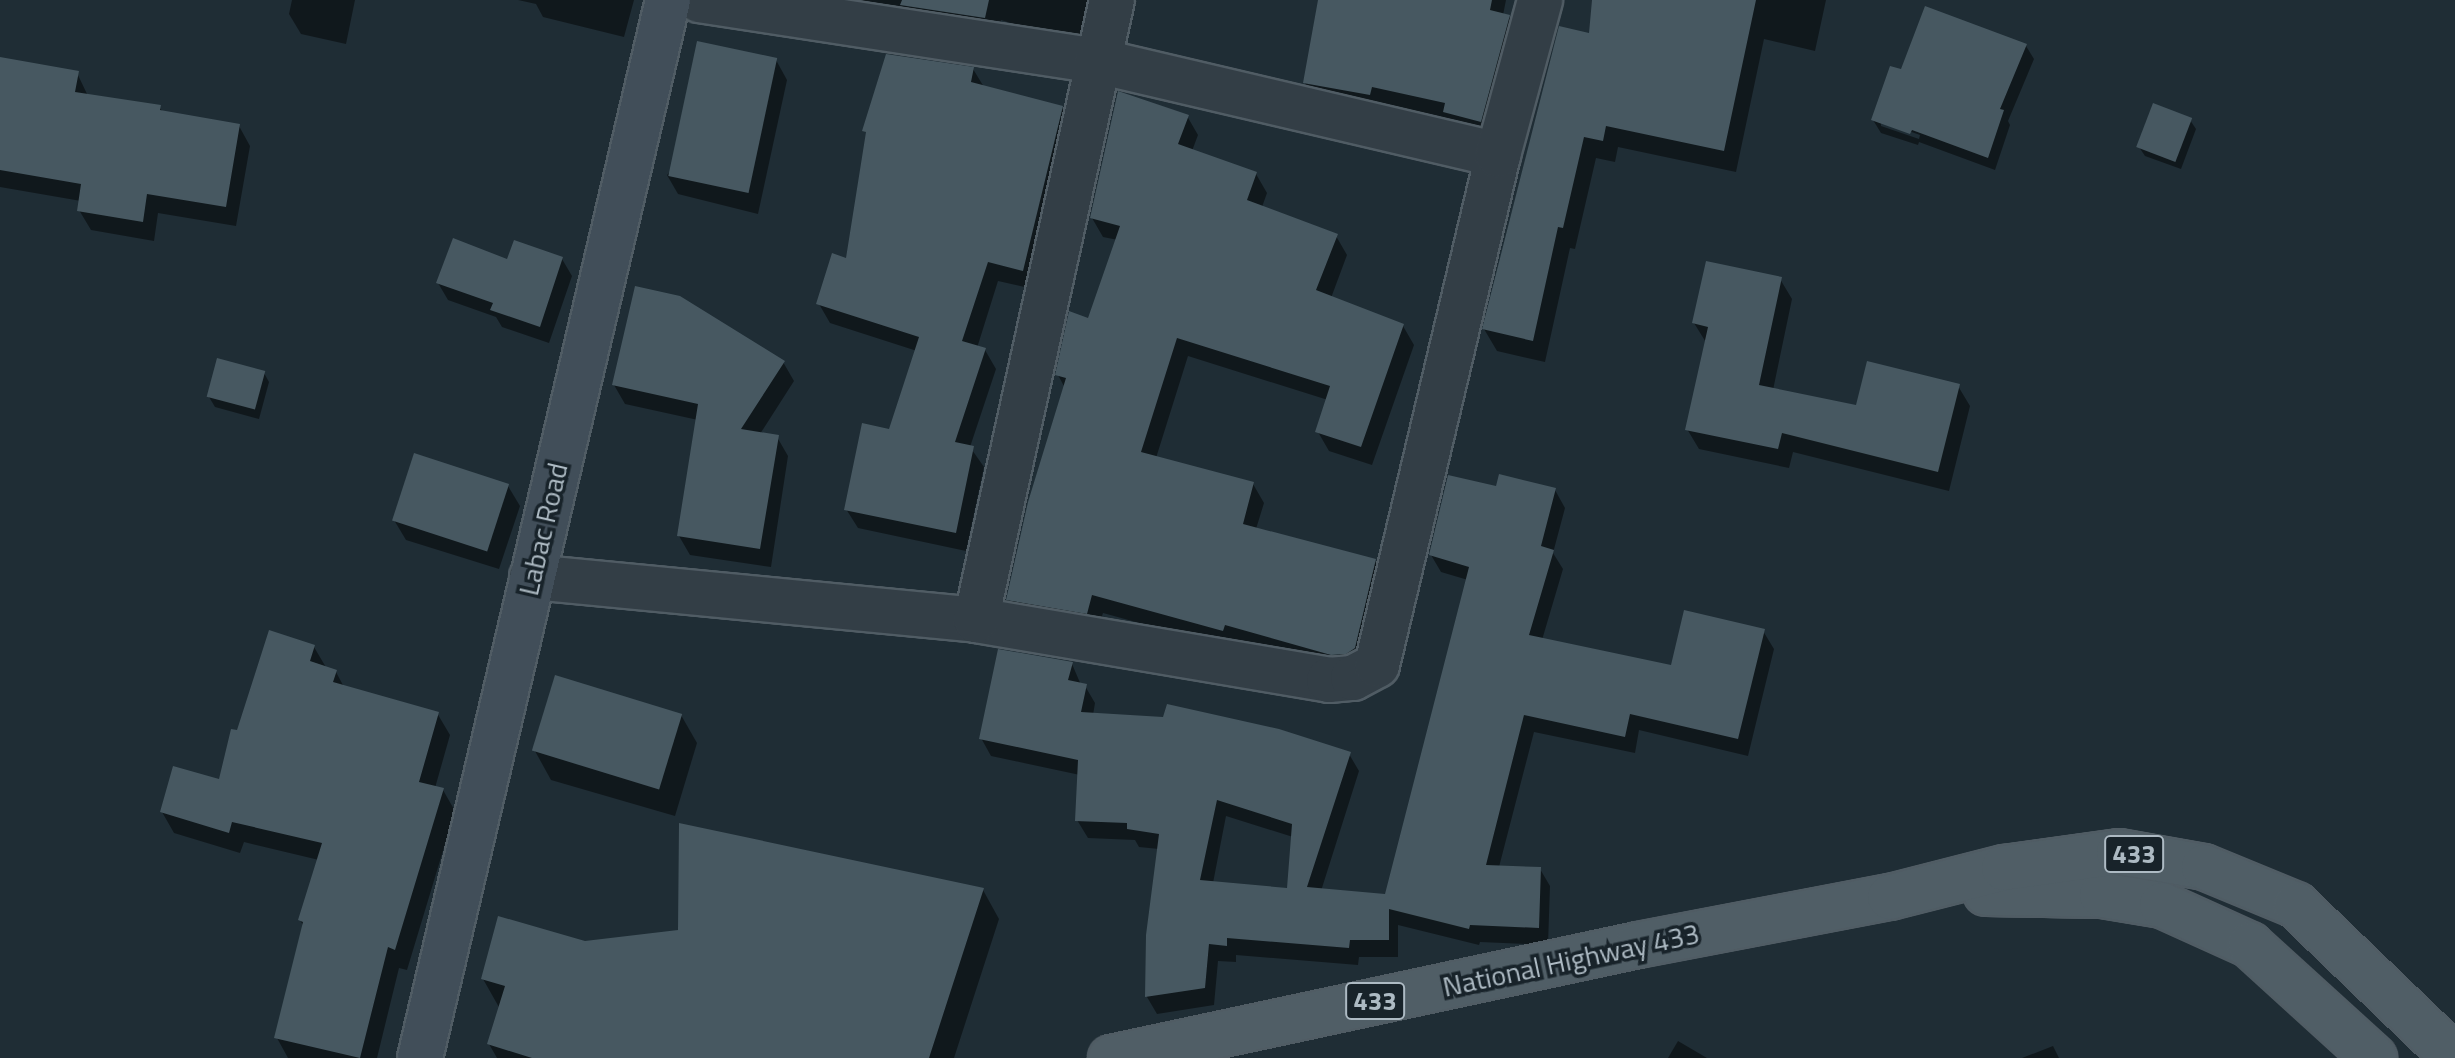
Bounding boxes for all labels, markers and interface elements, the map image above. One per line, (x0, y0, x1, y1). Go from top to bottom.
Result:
street label: Labac Road (511, 459, 575, 599)
road number: 433 (2104, 832, 2164, 876)
street label: National Highway 433 (1440, 916, 1702, 1004)
road number: 433 (1345, 979, 1405, 1023)

